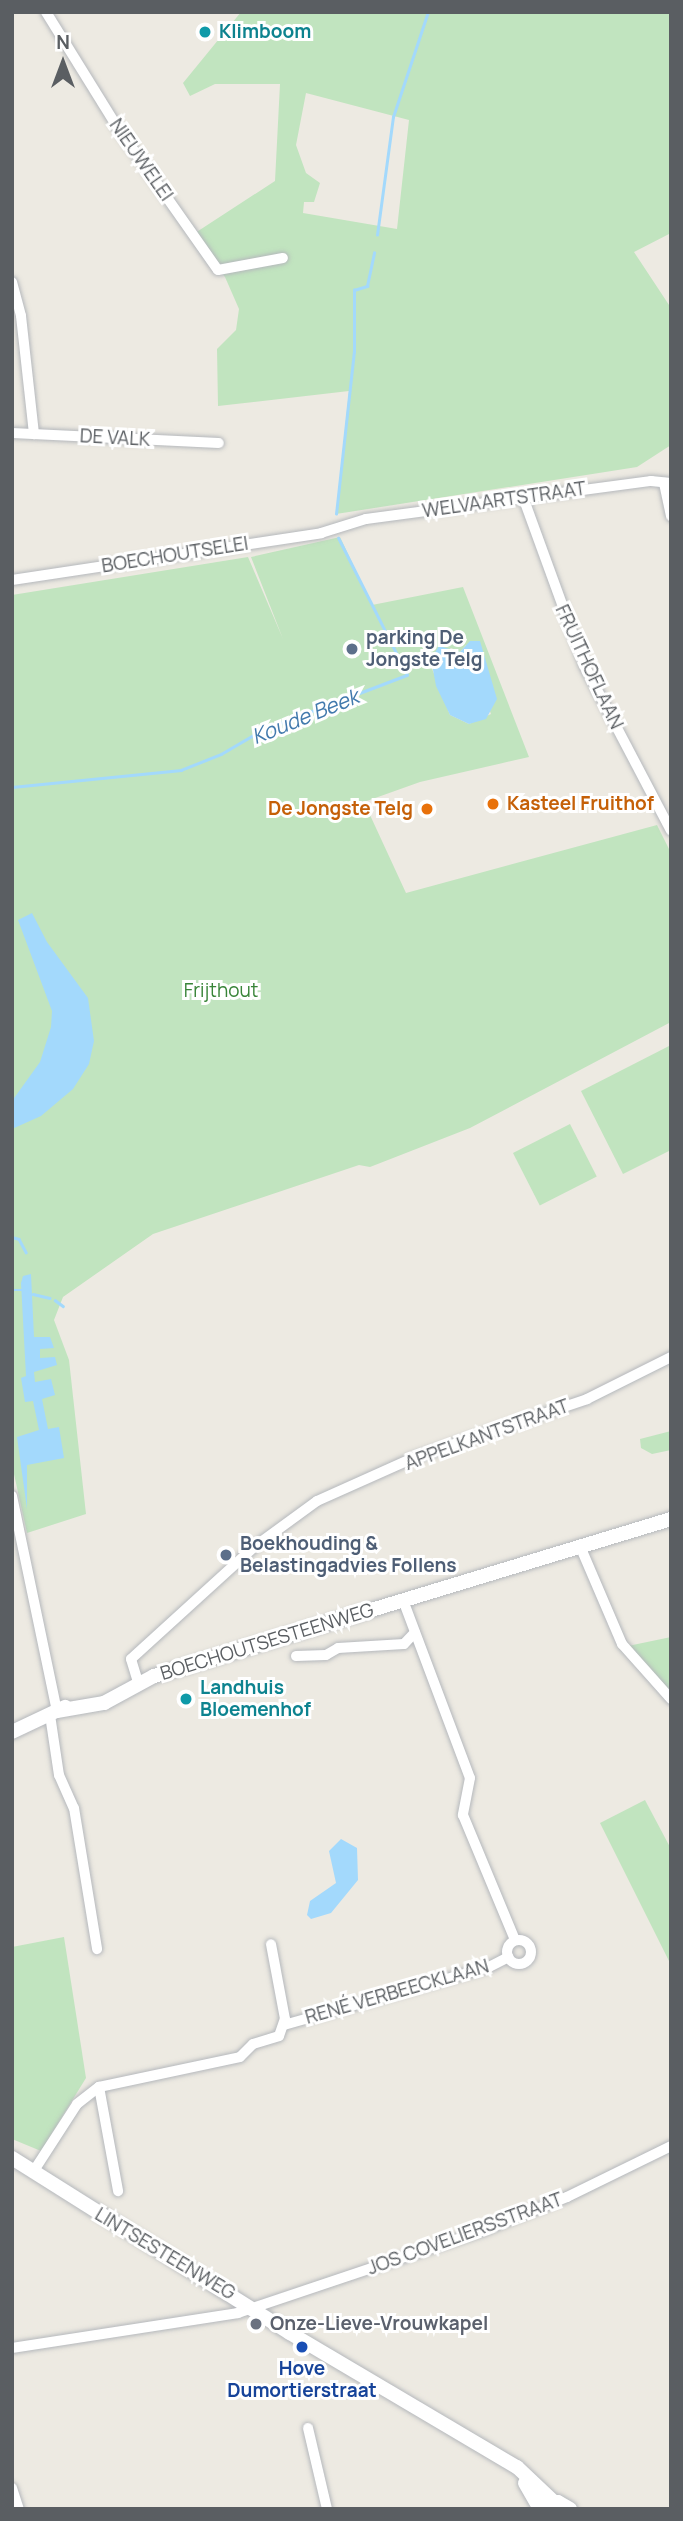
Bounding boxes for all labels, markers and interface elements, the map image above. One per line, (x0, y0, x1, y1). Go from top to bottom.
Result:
place label: Klimboom (219, 21, 311, 43)
marker: Klimboom (197, 24, 213, 40)
north arrow (28, 28, 98, 98)
text: N (56, 29, 70, 55)
street label: NIEUWELEI (104, 114, 178, 206)
street label: DE VALK (79, 425, 151, 451)
street label: WELVAARTSTRAAT (421, 477, 587, 523)
street label: BOECHOUTSELEI (100, 532, 250, 578)
street label: FRUITHOFLAAN (550, 601, 628, 733)
place label: parking De Jongste Telg (366, 627, 483, 671)
marker: parking De Jongste Telg (344, 641, 360, 657)
water label: Koude Beek (248, 683, 362, 749)
place label: Kasteel Fruithof (507, 793, 654, 815)
marker: Kasteel Fruithof (485, 796, 501, 812)
place label: De Jongste Telg (268, 798, 413, 820)
marker: De Jongste Telg (419, 801, 435, 817)
park label: Frijthout (184, 980, 258, 1002)
street label: APPELKANTSTRAAT (402, 1395, 572, 1475)
place label: Boekhouding & Belastingadvies Follens (240, 1533, 457, 1577)
marker: Boekhouding & Belastingadvies Follens (218, 1547, 234, 1563)
street label: BOECHOUTSESTEENWEG (158, 1599, 376, 1685)
place label: Landhuis Bloemenhof (200, 1677, 311, 1721)
marker: Landhuis Bloemenhof (178, 1691, 194, 1707)
street label: RENÉ VERBEECKLAAN (303, 1955, 491, 2029)
street label: JOS COVELIERSSTRAAT (364, 2188, 566, 2280)
street label: LINTSESTEENWEG (91, 2203, 239, 2305)
place label: Onze-Lieve-Vrouwkapel (270, 2313, 488, 2335)
marker: Onze-Lieve-Vrouwkapel (248, 2316, 264, 2332)
marker: Hove Dumortierstraat (294, 2339, 310, 2355)
place label: Hove Dumortierstraat (227, 2358, 377, 2402)

